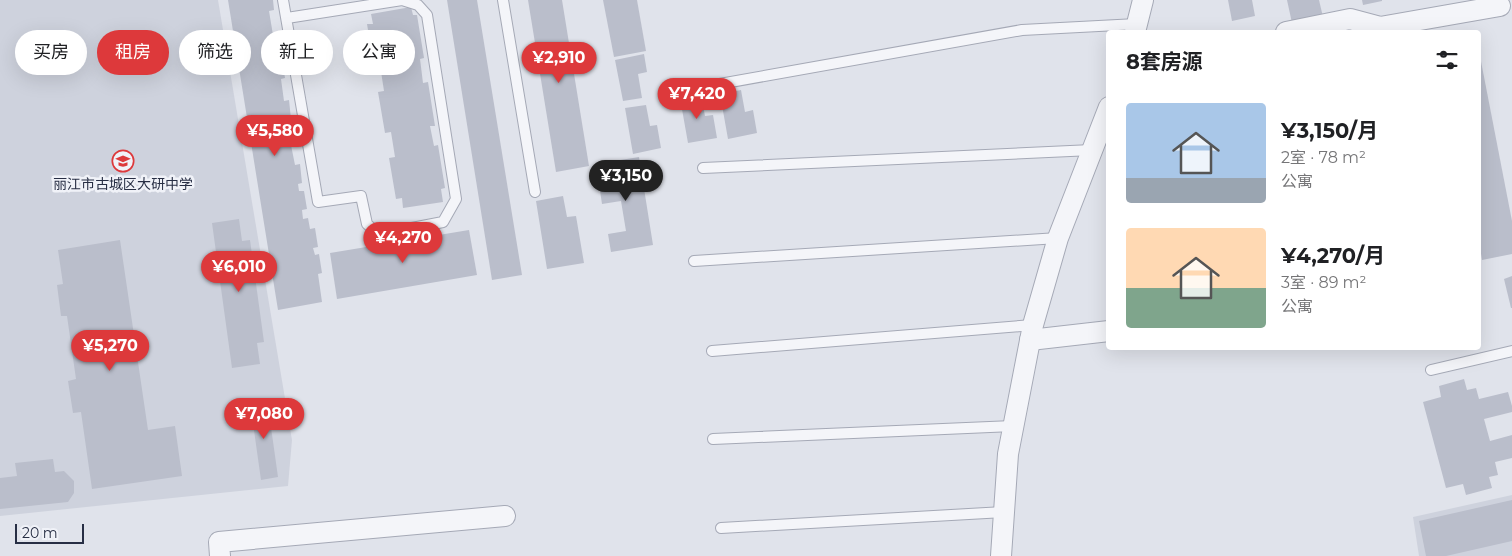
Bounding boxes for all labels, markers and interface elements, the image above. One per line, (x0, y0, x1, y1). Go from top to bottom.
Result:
chip: 买房 (15, 30, 87, 75)
chip: 租房 (97, 30, 169, 75)
chip: 筛选 (179, 30, 251, 75)
chip: 新上 (261, 30, 333, 75)
chip: 公寓 (343, 30, 415, 75)
pin: ¥2,910 (518, 42, 600, 84)
icon: filters (1433, 46, 1461, 74)
text: ¥2,910 (533, 48, 585, 67)
text: 8套房源 (1126, 49, 1203, 74)
pin: ¥7,420 (656, 78, 738, 120)
text: ¥7,420 (669, 84, 725, 103)
pin: ¥5,580 (234, 114, 316, 157)
text: ¥3,150/月 (1281, 118, 1378, 143)
text: ¥5,580 (247, 121, 303, 140)
icon: home (1166, 123, 1226, 183)
text: 2室 · 78 m² (1281, 148, 1366, 167)
school or university icon: 丽江市古城区大研中学 (111, 149, 135, 173)
pin: ¥3,150 (585, 160, 667, 202)
text: ¥3,150 (600, 166, 652, 185)
text: 公寓 (1281, 172, 1313, 191)
place label: 丽江市古城区大研中学 (53, 175, 193, 193)
pin: ¥4,270 (362, 222, 444, 264)
text: ¥4,270 (374, 228, 432, 247)
text: ¥4,270/月 (1281, 243, 1385, 268)
icon: home (1166, 248, 1226, 308)
pin: ¥6,010 (198, 250, 280, 293)
text: ¥6,010 (212, 257, 266, 276)
text: 3室 · 89 m² (1281, 273, 1366, 292)
text: 公寓 (1281, 297, 1313, 316)
pin: ¥5,270 (69, 330, 151, 372)
text: ¥5,270 (82, 336, 138, 355)
pin: ¥7,080 (223, 398, 305, 440)
text: ¥7,080 (235, 404, 293, 423)
scale bar (15, 521, 84, 544)
text: 20 m (22, 524, 58, 542)

